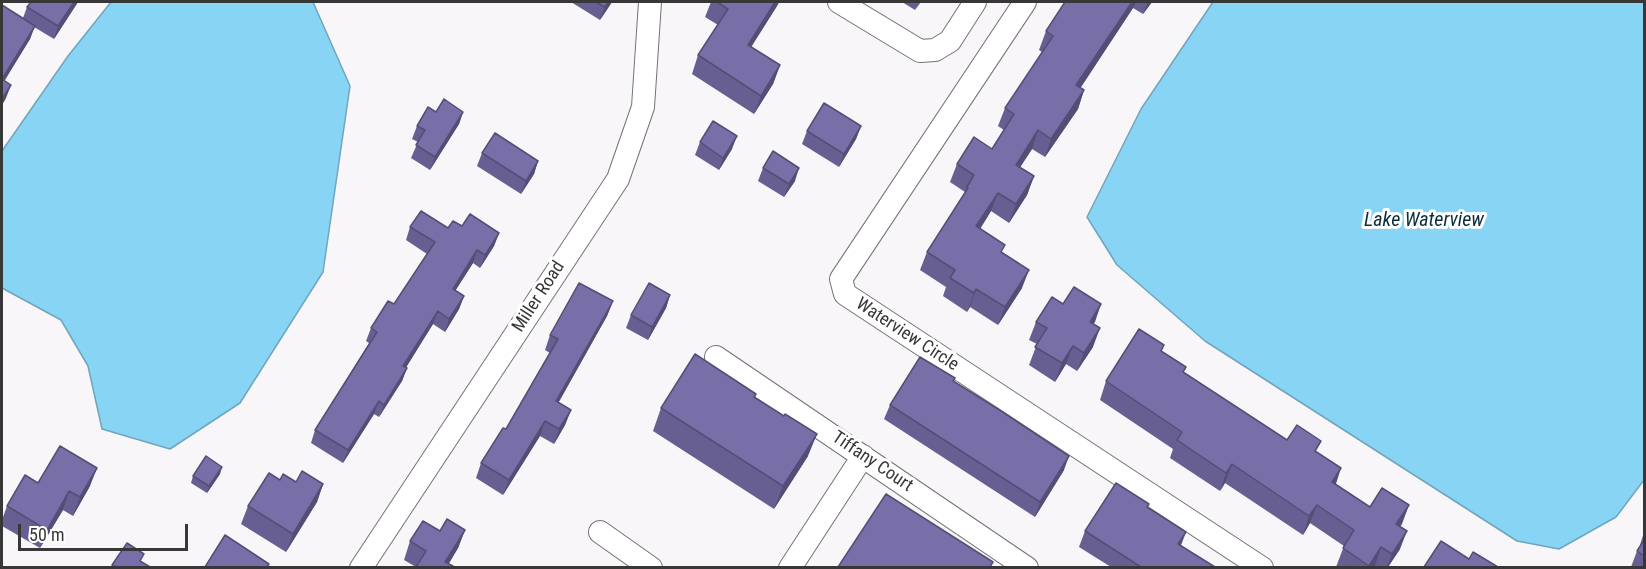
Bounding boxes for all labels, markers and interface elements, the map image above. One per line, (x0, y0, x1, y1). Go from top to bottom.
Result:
water label: Lake Waterview (1364, 209, 1484, 233)
street label: Miller Road (508, 257, 570, 337)
street label: Waterview Circle (852, 294, 962, 376)
street label: Tiffany Court (827, 427, 917, 497)
scale bar (21, 512, 190, 550)
text: 50 m (29, 524, 64, 545)

